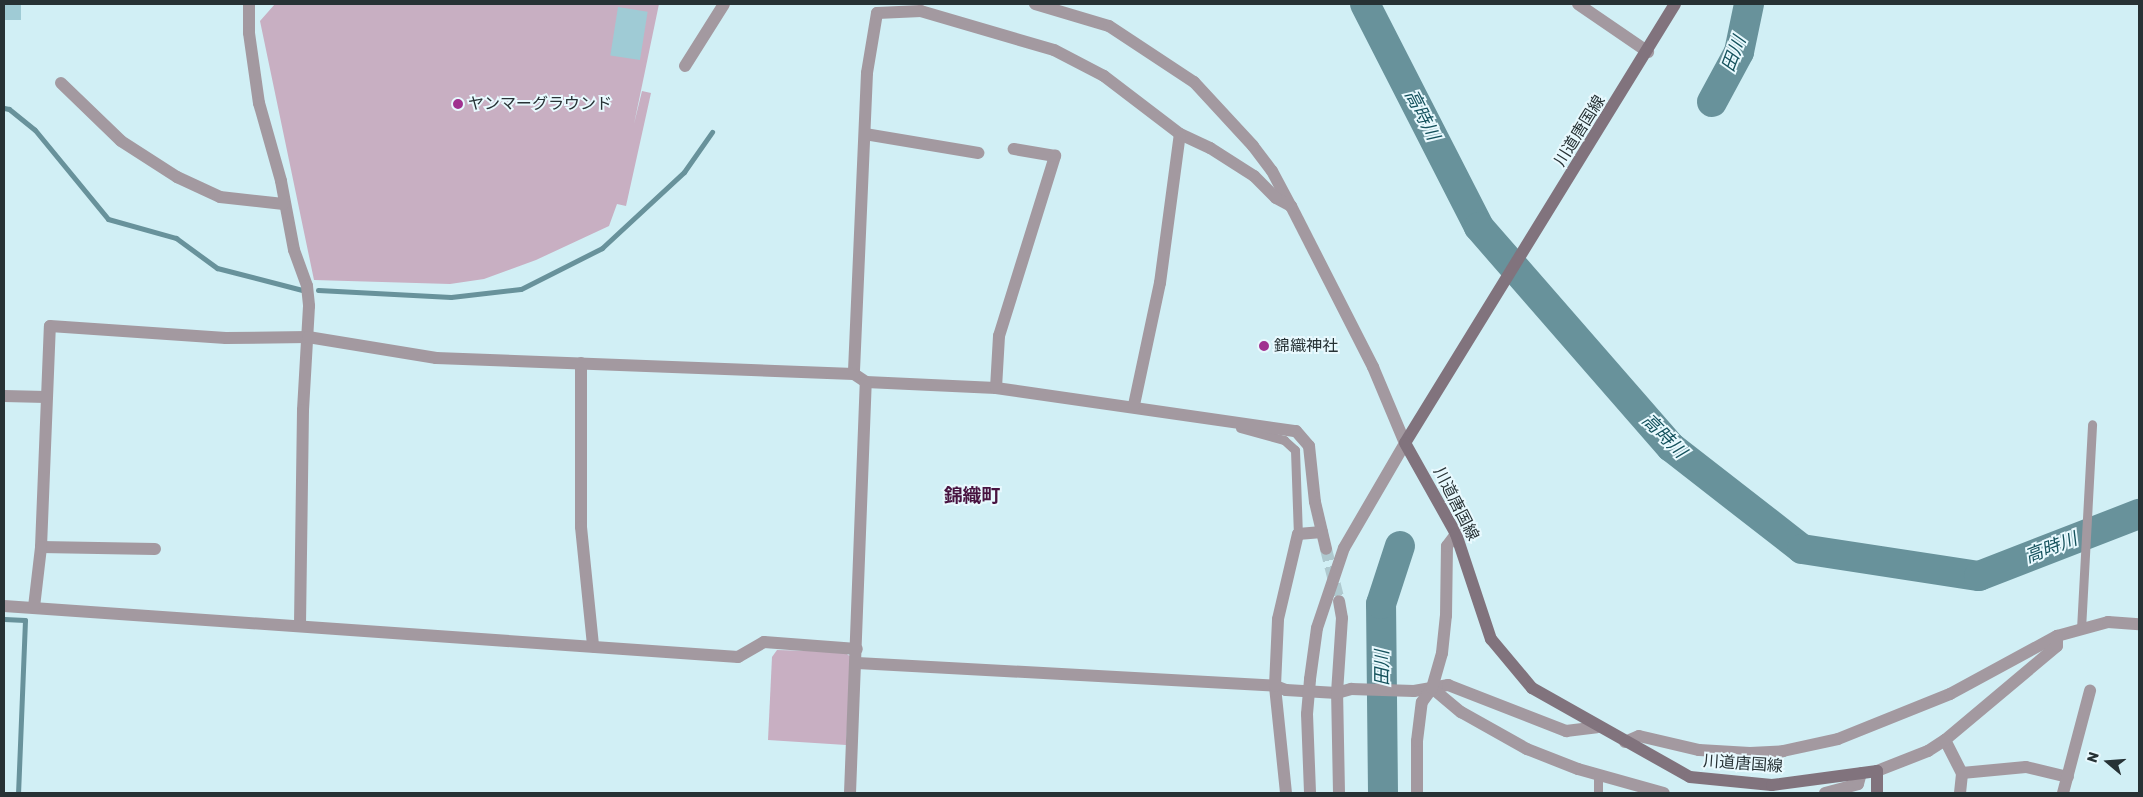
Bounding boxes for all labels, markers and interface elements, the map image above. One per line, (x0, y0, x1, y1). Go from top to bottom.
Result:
water label: 田川 (1717, 33, 1751, 75)
water label: 高時川 (1400, 86, 1444, 144)
street label: 川道唐国線 (1551, 92, 1609, 170)
place label: ヤンマーグラウンド (468, 94, 612, 114)
marker: ヤンマーグラウンド (452, 98, 464, 110)
place label: 錦織神社 (1274, 336, 1338, 356)
marker: 錦織神社 (1258, 340, 1270, 352)
water label: 高時川 (1637, 409, 1691, 463)
street label: 川道唐国線 (1429, 464, 1483, 544)
district label: 錦織町 (944, 485, 1000, 507)
water label: 高時川 (2022, 528, 2080, 568)
water label: 田川 (1371, 650, 1393, 686)
north arrow (2083, 737, 2133, 787)
text: N (2084, 750, 2103, 765)
street label: 川道唐国線 (1702, 752, 1784, 776)

